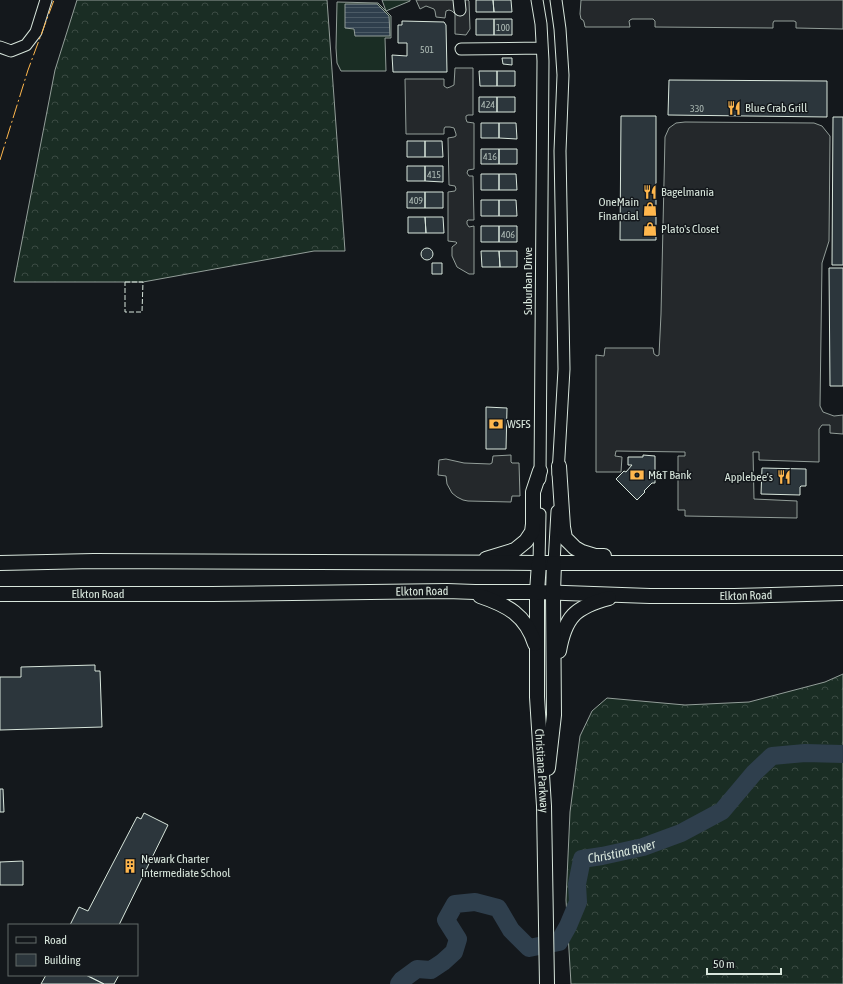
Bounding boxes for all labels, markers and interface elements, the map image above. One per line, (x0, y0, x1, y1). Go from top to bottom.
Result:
house number: 100 (496, 22, 510, 33)
house number: 501 (420, 44, 434, 55)
house number: 424 (481, 99, 495, 110)
restaurant icon: Blue Crab Grill (726, 100, 742, 116)
place label: Blue Crab Grill (745, 101, 808, 115)
house number: 330 (690, 103, 704, 114)
house number: 416 (483, 151, 497, 162)
house number: 415 (427, 169, 441, 180)
restaurant icon: Bagelmania (642, 184, 658, 200)
place label: Bagelmania (661, 185, 714, 199)
house number: 409 (409, 195, 423, 206)
place label: OneMain Financial (598, 195, 640, 223)
shop icon: OneMain Financial (642, 201, 658, 217)
shop icon: Plato's Closet (642, 221, 658, 237)
place label: Plato's Closet (661, 222, 720, 236)
house number: 406 (501, 229, 515, 240)
street label: Suburban Drive (521, 247, 535, 315)
bank icon: WSFS (488, 416, 504, 432)
place label: WSFS (507, 417, 531, 431)
bank icon: M&T Bank (629, 467, 645, 483)
place label: M&T Bank (648, 468, 692, 482)
restaurant icon: Applebee's (776, 469, 792, 485)
place label: Applebee's (725, 470, 773, 484)
street label: Elkton Road (395, 584, 449, 599)
street label: Elkton Road (71, 587, 125, 601)
street label: Elkton Road (719, 588, 773, 603)
street label: Christiana Parkway (532, 728, 551, 813)
water label: Christina River (587, 835, 658, 866)
place label: Newark Charter Intermediate School (141, 852, 231, 880)
building icon: Newark Charter Intermediate School (122, 858, 138, 874)
legend (8, 924, 138, 976)
text: Road (44, 933, 67, 947)
scale bar (707, 950, 781, 976)
text: Building (44, 953, 82, 967)
text: 50 m (713, 957, 735, 971)

